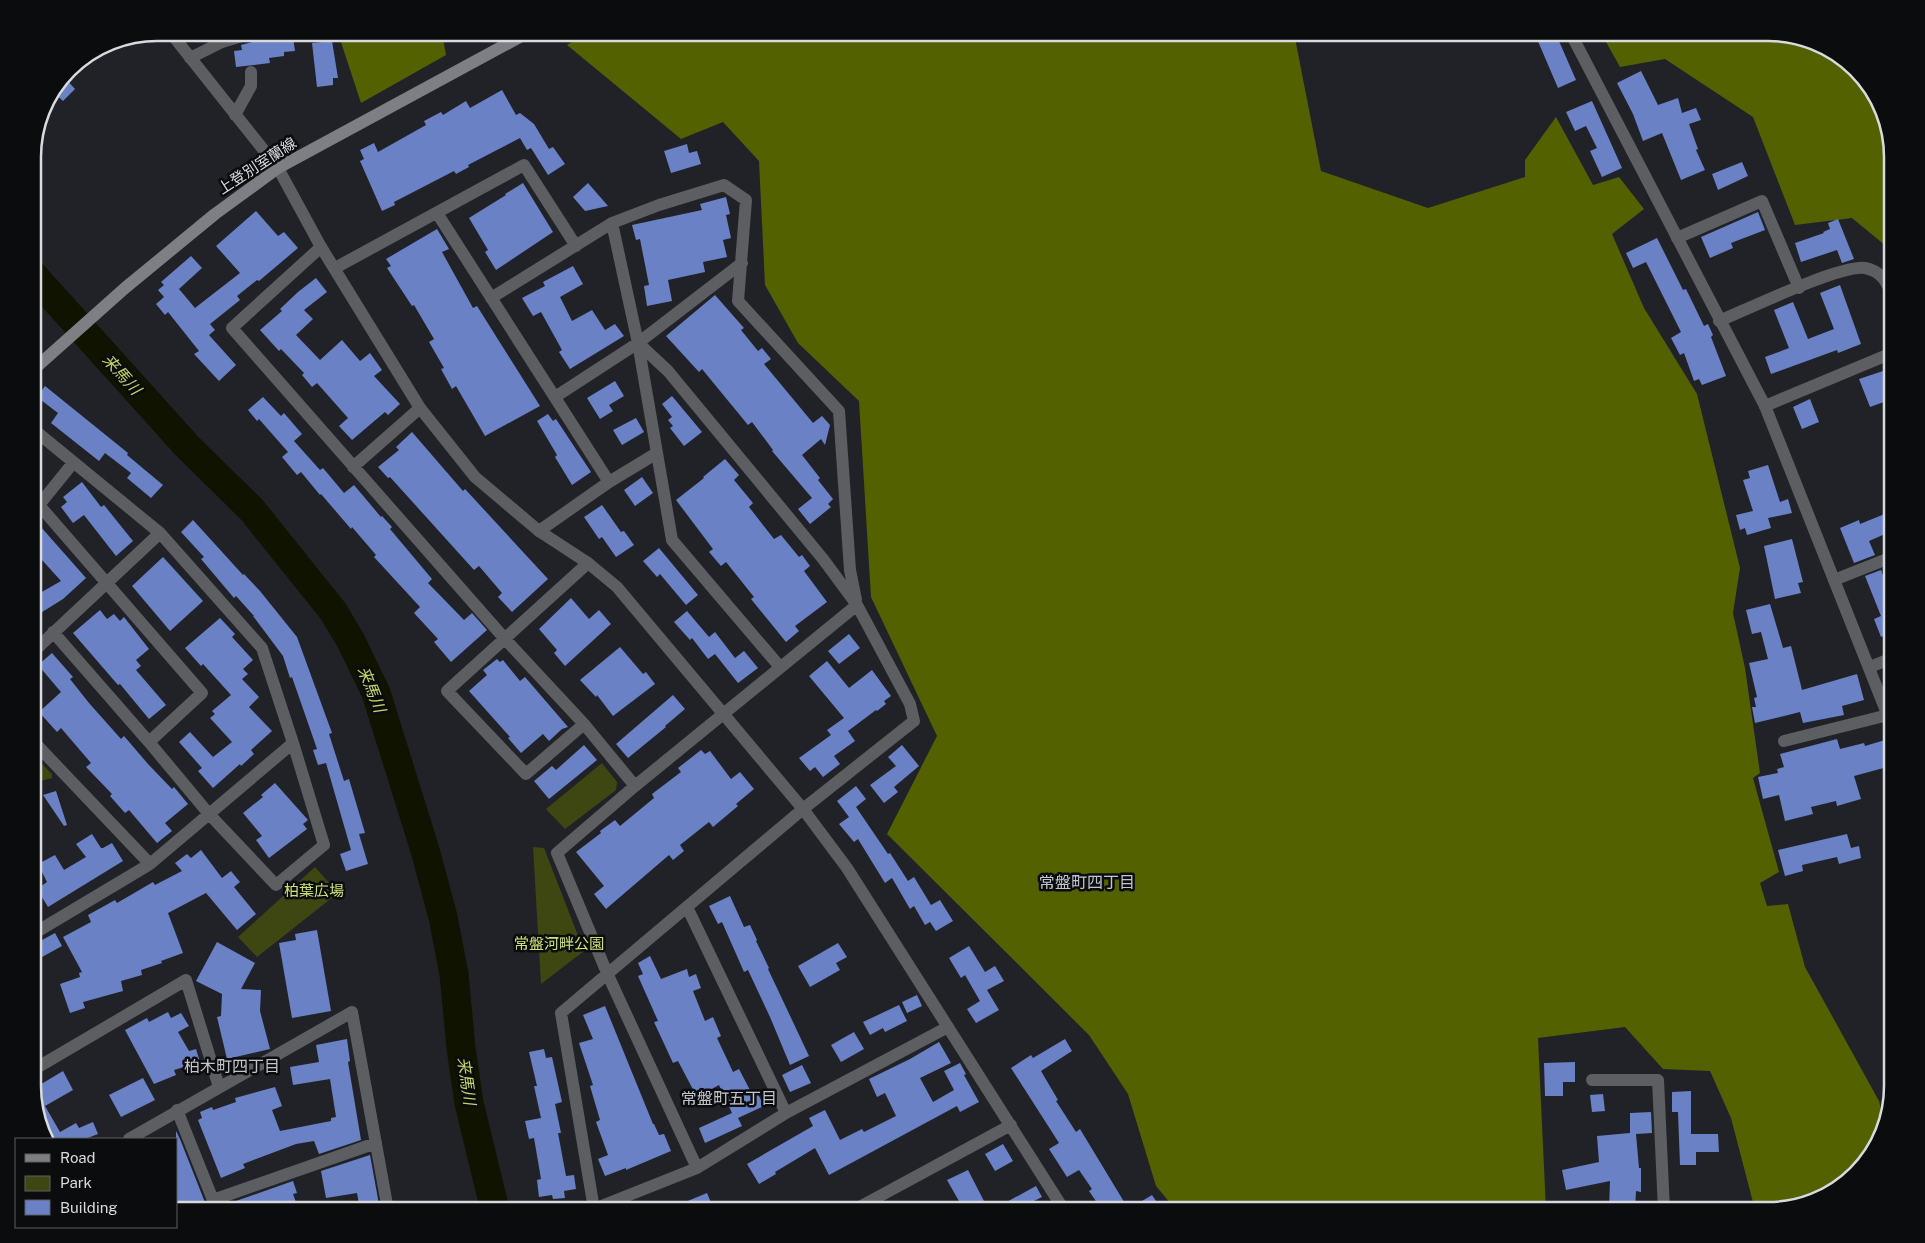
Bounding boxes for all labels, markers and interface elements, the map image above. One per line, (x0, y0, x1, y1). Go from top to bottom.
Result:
street label: 上登別室蘭線 (214, 134, 299, 197)
water label: 来馬川 (99, 350, 146, 400)
water label: 来馬川 (354, 663, 390, 717)
district label: 常盤町四丁目 (1039, 873, 1135, 892)
park label: 柏葉広場 (284, 882, 344, 899)
park label: 常盤河畔公園 (514, 935, 604, 952)
water label: 来馬川 (454, 1056, 480, 1108)
district label: 柏木町四丁目 (184, 1057, 280, 1076)
district label: 常盤町五丁目 (681, 1089, 777, 1108)
legend (15, 1138, 178, 1228)
text: Road (60, 1149, 96, 1166)
text: Park (60, 1174, 92, 1191)
text: Building (60, 1199, 118, 1216)

